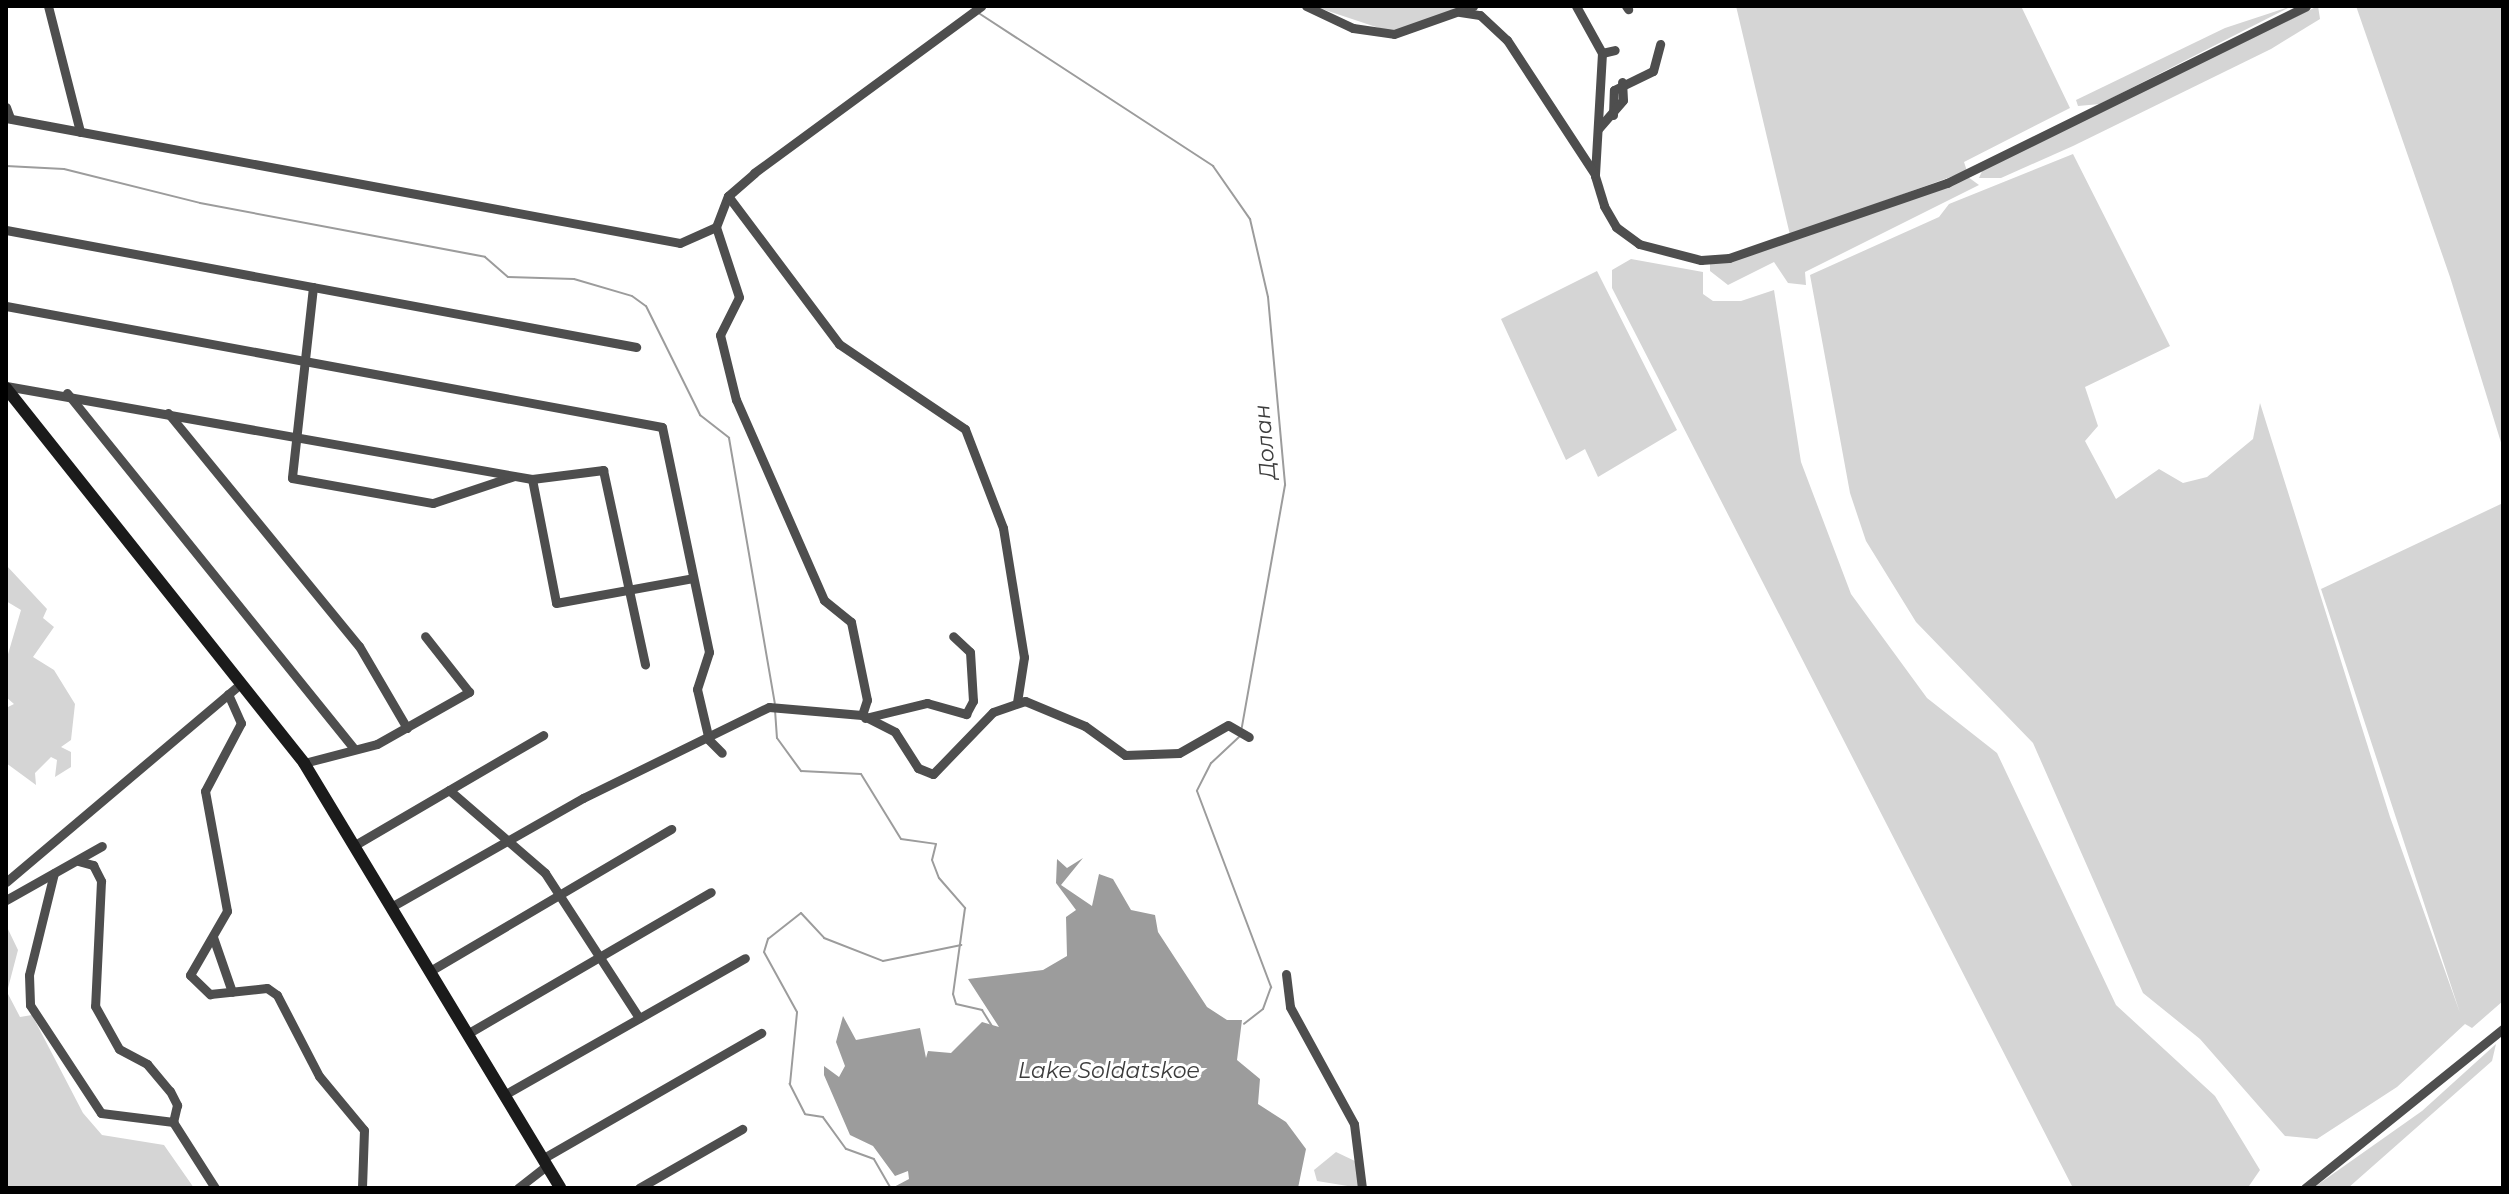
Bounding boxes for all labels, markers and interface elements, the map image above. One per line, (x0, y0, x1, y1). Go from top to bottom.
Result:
water label: Долан (1249, 403, 1281, 481)
water label: Lake Soldatskoe (1018, 1058, 1200, 1084)

